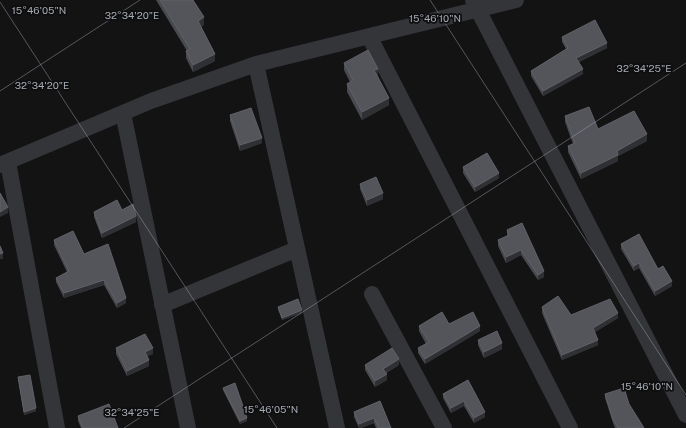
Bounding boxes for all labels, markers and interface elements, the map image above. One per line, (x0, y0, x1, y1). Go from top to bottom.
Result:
text: 15°46'05"N (12, 4, 66, 16)
text: 32°34'20"E (105, 9, 159, 21)
text: 15°46'10"N (409, 12, 461, 24)
text: 32°34'25"E (617, 62, 671, 74)
text: 32°34'20"E (15, 79, 69, 91)
text: 15°46'10"N (621, 380, 673, 392)
text: 15°46'05"N (244, 403, 298, 415)
text: 32°34'25"E (105, 406, 159, 418)

